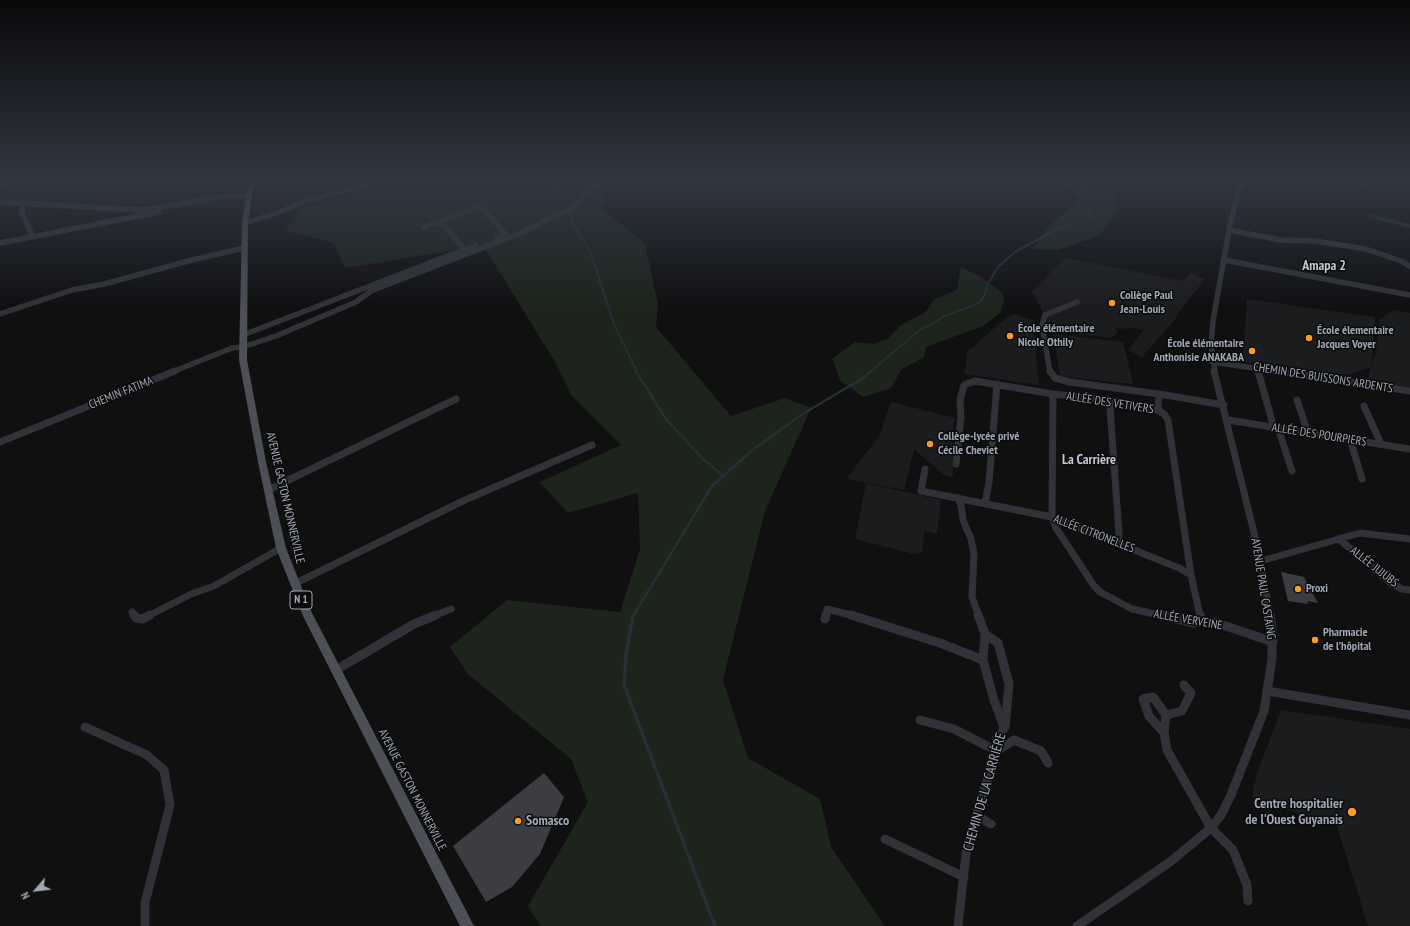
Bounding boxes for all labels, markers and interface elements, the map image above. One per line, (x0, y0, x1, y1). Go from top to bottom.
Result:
district label: Amapa 2 (1302, 258, 1346, 274)
place label: Collège Paul Jean-Louis (1120, 289, 1173, 317)
marker: Collège Paul Jean-Louis (1107, 298, 1117, 308)
place label: École élémentaire Nicole Othily (1018, 322, 1095, 350)
place label: École élementaire Jacques Voyer (1317, 324, 1394, 352)
marker: École élémentaire Nicole Othily (1005, 331, 1015, 341)
marker: École élementaire Jacques Voyer (1304, 333, 1314, 343)
place label: École élémentaire Anthonisie ANAKABA (1153, 337, 1244, 365)
marker: École élémentaire Anthonisie ANAKABA (1247, 346, 1257, 356)
street label: CHEMIN DES BUISSONS ARDENTS (1252, 360, 1394, 396)
street label: CHEMIN FATIMA (87, 374, 155, 412)
street label: ALLÉE DES VETIVERS (1065, 389, 1155, 417)
street label: ALLÉE DES POURPIERS (1271, 420, 1367, 450)
place label: Collège-lycée privé Cécile Cheviet (938, 430, 1019, 458)
street label: AVENUE GASTON MONNERVILLE (263, 431, 307, 565)
marker: Collège-lycée privé Cécile Cheviet (925, 439, 935, 449)
district label: La Carrière (1062, 452, 1116, 468)
street label: ALLÉE CITRONELLES (1051, 512, 1137, 556)
street label: AVENUE PAUL CASTAING (1248, 537, 1278, 641)
street label: ALLÉE JUJUBS (1347, 544, 1401, 590)
place label: Proxi (1306, 582, 1328, 596)
marker: Proxi (1293, 584, 1303, 594)
road number: N 1 (290, 591, 312, 609)
street label: ALLÉE VERVEINE (1152, 607, 1224, 633)
place label: Pharmacie de l’hôpital (1323, 626, 1371, 654)
marker: Pharmacie de l’hôpital (1310, 635, 1320, 645)
street label: AVENUE GASTON MONNERVILLE (375, 727, 449, 853)
street label: CHEMIN DE LA CARRIÈRE (960, 731, 1010, 853)
place label: Centre hospitalier de l'Ouest Guyanais (1245, 796, 1343, 828)
marker: Centre hospitalier de l'Ouest Guyanais (1346, 806, 1358, 818)
place label: Somasco (526, 813, 569, 829)
marker: Somasco (513, 816, 523, 826)
north arrow (16, 870, 56, 910)
text: N (18, 890, 33, 902)

